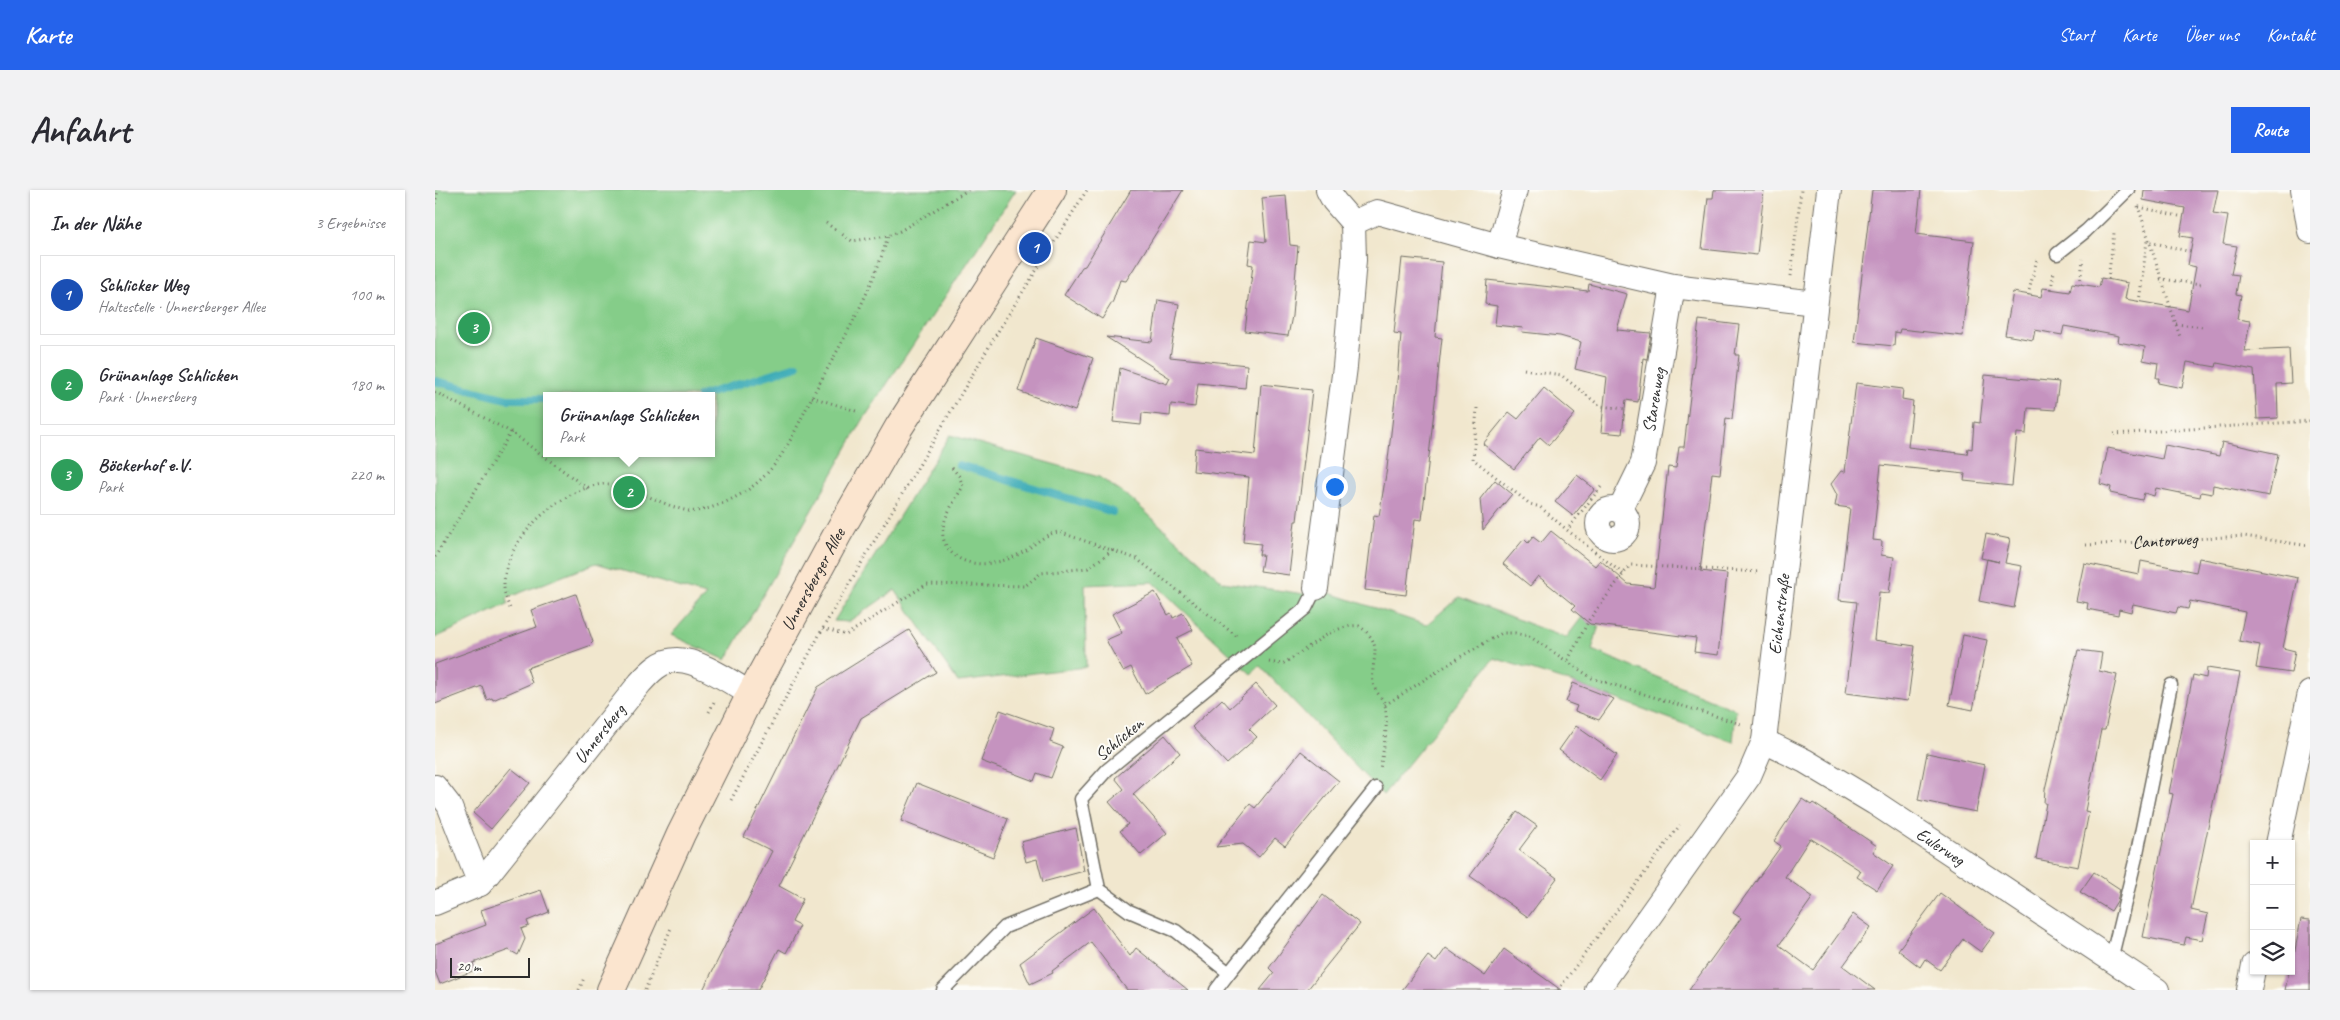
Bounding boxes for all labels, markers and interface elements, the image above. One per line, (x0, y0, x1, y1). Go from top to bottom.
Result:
text: Karte (25, 20, 72, 50)
text: Start (2059, 24, 2094, 46)
text: Karte (2122, 24, 2157, 46)
text: Über uns (2185, 24, 2239, 46)
text: Kontakt (2267, 24, 2315, 46)
button: Route (2231, 107, 2310, 153)
text: Anfahrt (30, 108, 130, 153)
text: In der Nähe (50, 210, 140, 236)
text: 3 Ergebnisse (316, 213, 385, 233)
pin: 1 (1019, 229, 1051, 267)
text: Schlicker Weg (98, 273, 189, 297)
text: 1 (63, 285, 71, 305)
text: 100 m (350, 285, 384, 305)
text: Haltestelle · Unnersberger Allee (98, 297, 265, 317)
pin: 3 (458, 309, 490, 347)
text: Grünanlage Schlicken (98, 363, 237, 387)
street label: Starenweg (1637, 365, 1670, 434)
text: 2 (63, 375, 71, 395)
text: 180 m (350, 375, 384, 395)
text: Park · Unnersberg (98, 387, 196, 407)
popup (543, 392, 715, 457)
text: Grünanlage Schlicken (559, 403, 699, 427)
text: Park (559, 427, 585, 447)
text: Böckerhof e.V. (98, 453, 191, 477)
text: 3 (63, 465, 71, 485)
text: 220 m (350, 465, 384, 485)
pin: 2 (613, 473, 645, 511)
your location (1322, 474, 1348, 500)
text: Park (98, 477, 123, 497)
street label: Unnersberger Allee (776, 523, 850, 634)
street label: Cantorweg (2132, 528, 2199, 553)
street label: Eichenstraße (1763, 572, 1795, 656)
street label: Unnersberg (569, 698, 631, 768)
street label: Schlicken (1090, 712, 1148, 766)
street label: Eulerweg (1912, 823, 1970, 871)
map controls (2250, 840, 2295, 975)
button: + (2250, 840, 2295, 885)
button: − (2250, 885, 2295, 930)
button: layers (2250, 930, 2295, 975)
scale bar (450, 955, 530, 978)
text: 20 m (457, 958, 481, 975)

